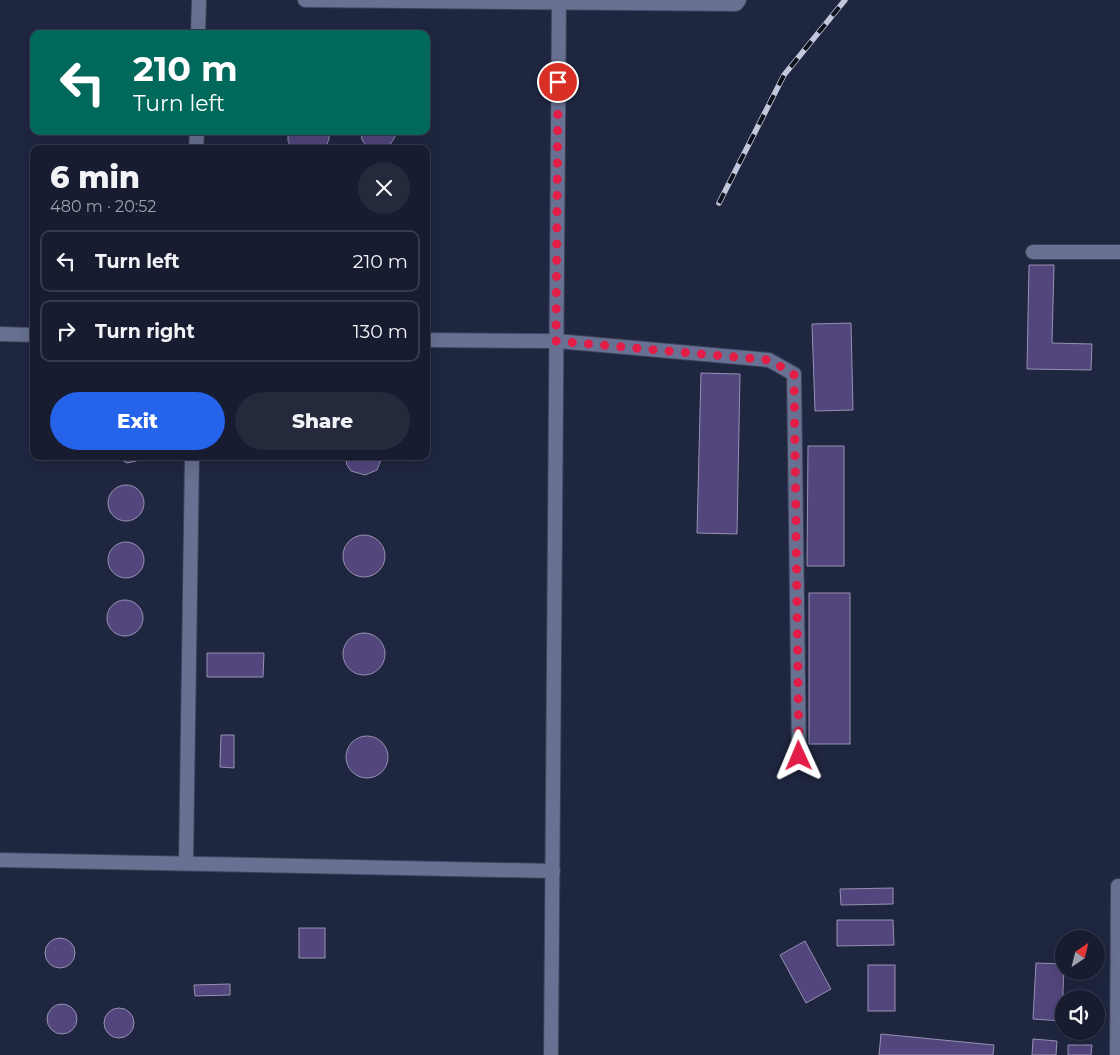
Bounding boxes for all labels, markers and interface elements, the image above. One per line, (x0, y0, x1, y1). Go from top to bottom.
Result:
text: 210 m (133, 47, 238, 90)
icon: left (50, 50, 115, 115)
pin (537, 61, 579, 103)
icon: arrive (544, 68, 572, 96)
text: Turn left (133, 90, 225, 117)
text: 6 min (50, 159, 140, 196)
button: close (358, 162, 410, 214)
text: 480 m · 20:52 (50, 197, 156, 216)
icon: left (52, 247, 80, 275)
text: Turn left (95, 250, 180, 273)
text: 210 m (353, 250, 408, 273)
icon: right (52, 317, 80, 345)
text: Turn right (95, 320, 195, 343)
text: 130 m (353, 320, 408, 343)
button: Exit (50, 392, 225, 450)
button: Share (235, 392, 410, 450)
position arrow (772, 729, 824, 781)
north arrow (1055, 930, 1105, 980)
map controls (1055, 930, 1105, 1040)
button: sound (1055, 990, 1105, 1040)

